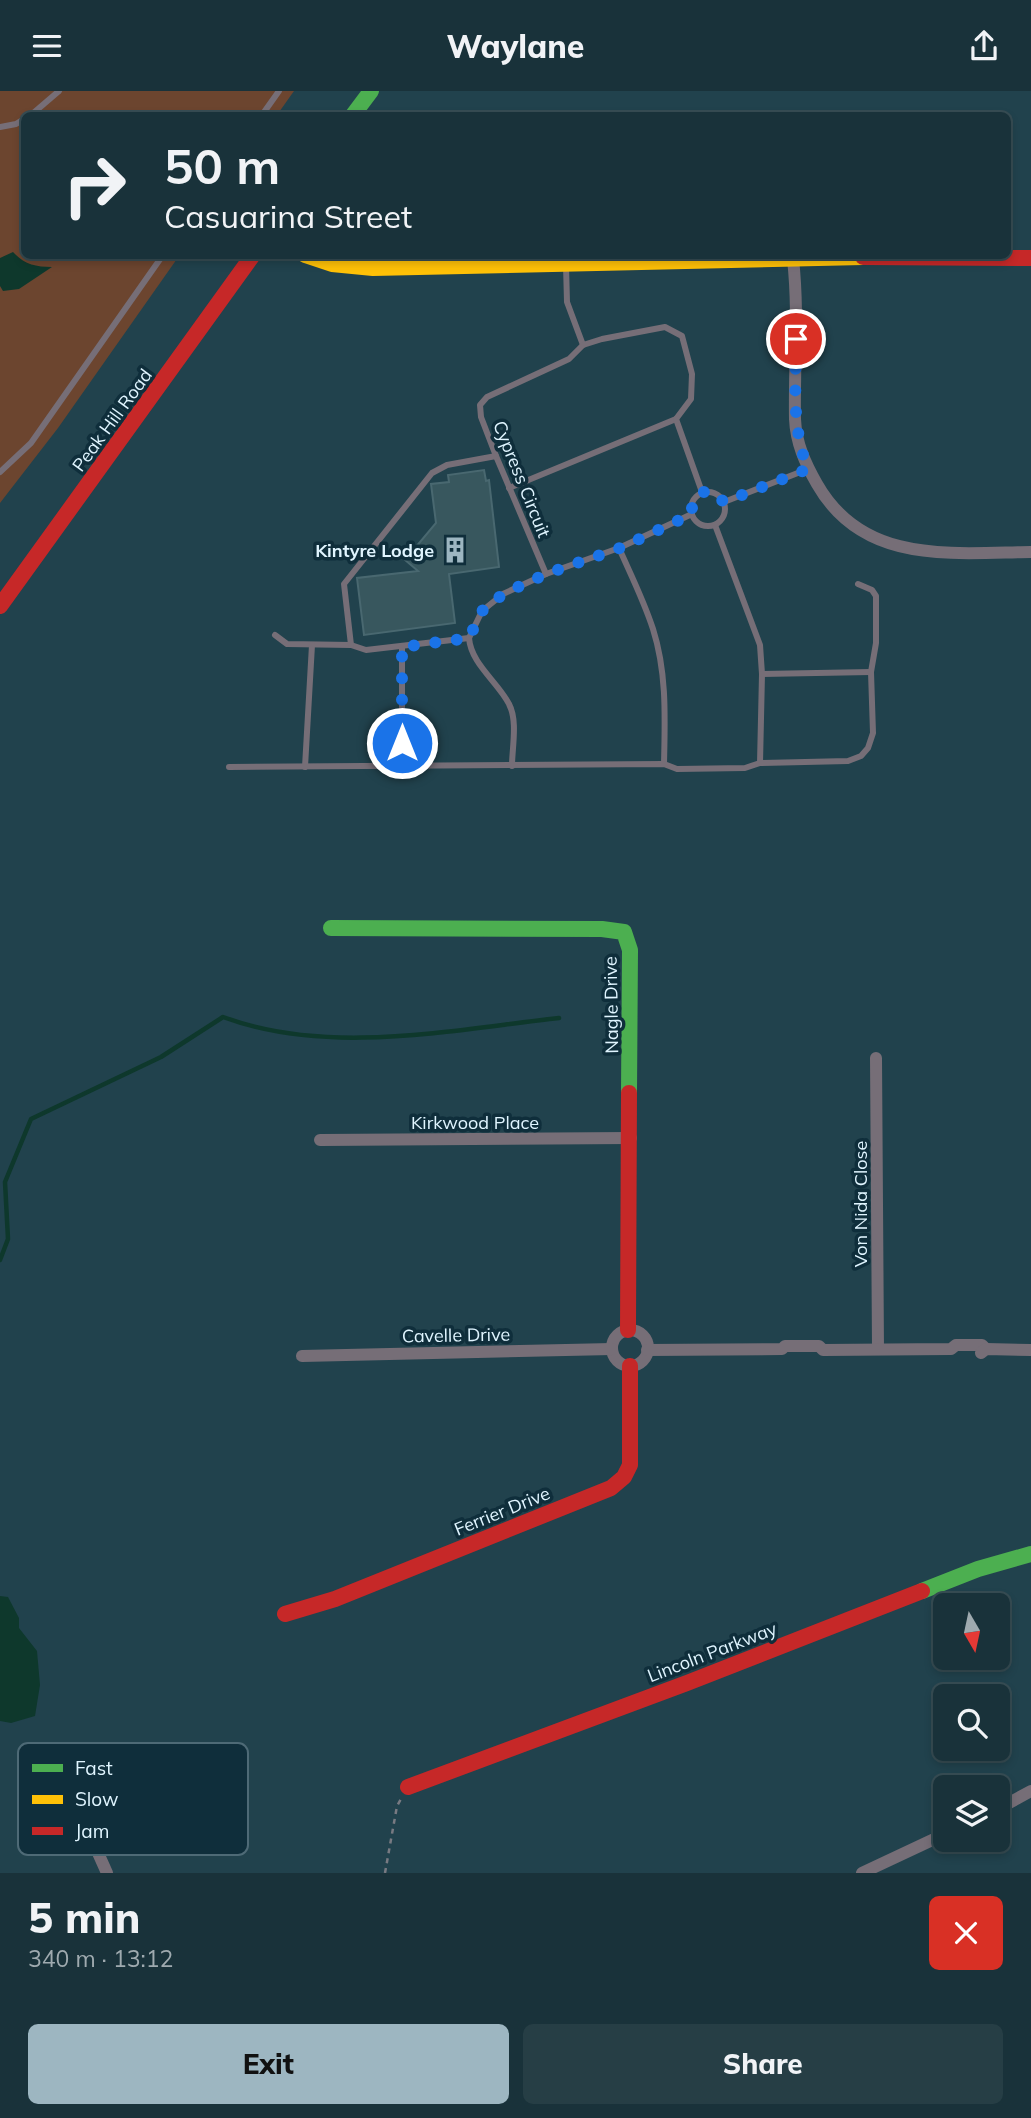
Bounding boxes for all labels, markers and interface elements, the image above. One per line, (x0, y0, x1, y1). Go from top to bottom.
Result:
text: Waylane (447, 26, 584, 66)
icon: menu (28, 27, 66, 65)
icon: share (965, 27, 1003, 65)
text: 50 m (164, 135, 280, 196)
icon: right (49, 140, 140, 231)
text: Casuarina Street (164, 196, 412, 236)
pin (766, 309, 826, 369)
icon: arrive (777, 320, 815, 358)
street label: Peak Hill Road (67, 364, 157, 476)
street label: Cypress Circuit (488, 417, 556, 541)
building icon: Kintyre Lodge (440, 535, 470, 565)
place label: Kintyre Lodge (315, 539, 434, 562)
position arrow (365, 706, 439, 780)
street label: Nagle Drive (599, 956, 623, 1054)
street label: Kirkwood Place (411, 1111, 539, 1134)
street label: Von Nida Close (849, 1141, 872, 1267)
street label: Cavelle Drive (402, 1323, 510, 1347)
street label: Ferrier Drive (451, 1481, 553, 1541)
north arrow (933, 1593, 1010, 1669)
map controls (933, 1593, 1010, 1852)
street label: Lincoln Parkway (644, 1617, 780, 1687)
button: search (933, 1684, 1010, 1761)
legend (18, 1743, 248, 1855)
text: Fast (75, 1756, 113, 1780)
button: layers (933, 1775, 1010, 1852)
text: Slow (75, 1787, 119, 1811)
text: Jam (75, 1819, 109, 1843)
text: 5 min (28, 1891, 141, 1944)
button: close (929, 1896, 1003, 1970)
text: 340 m · 13:12 (28, 1944, 173, 1973)
button: Exit (28, 2024, 509, 2104)
button: Share (523, 2024, 1003, 2104)

